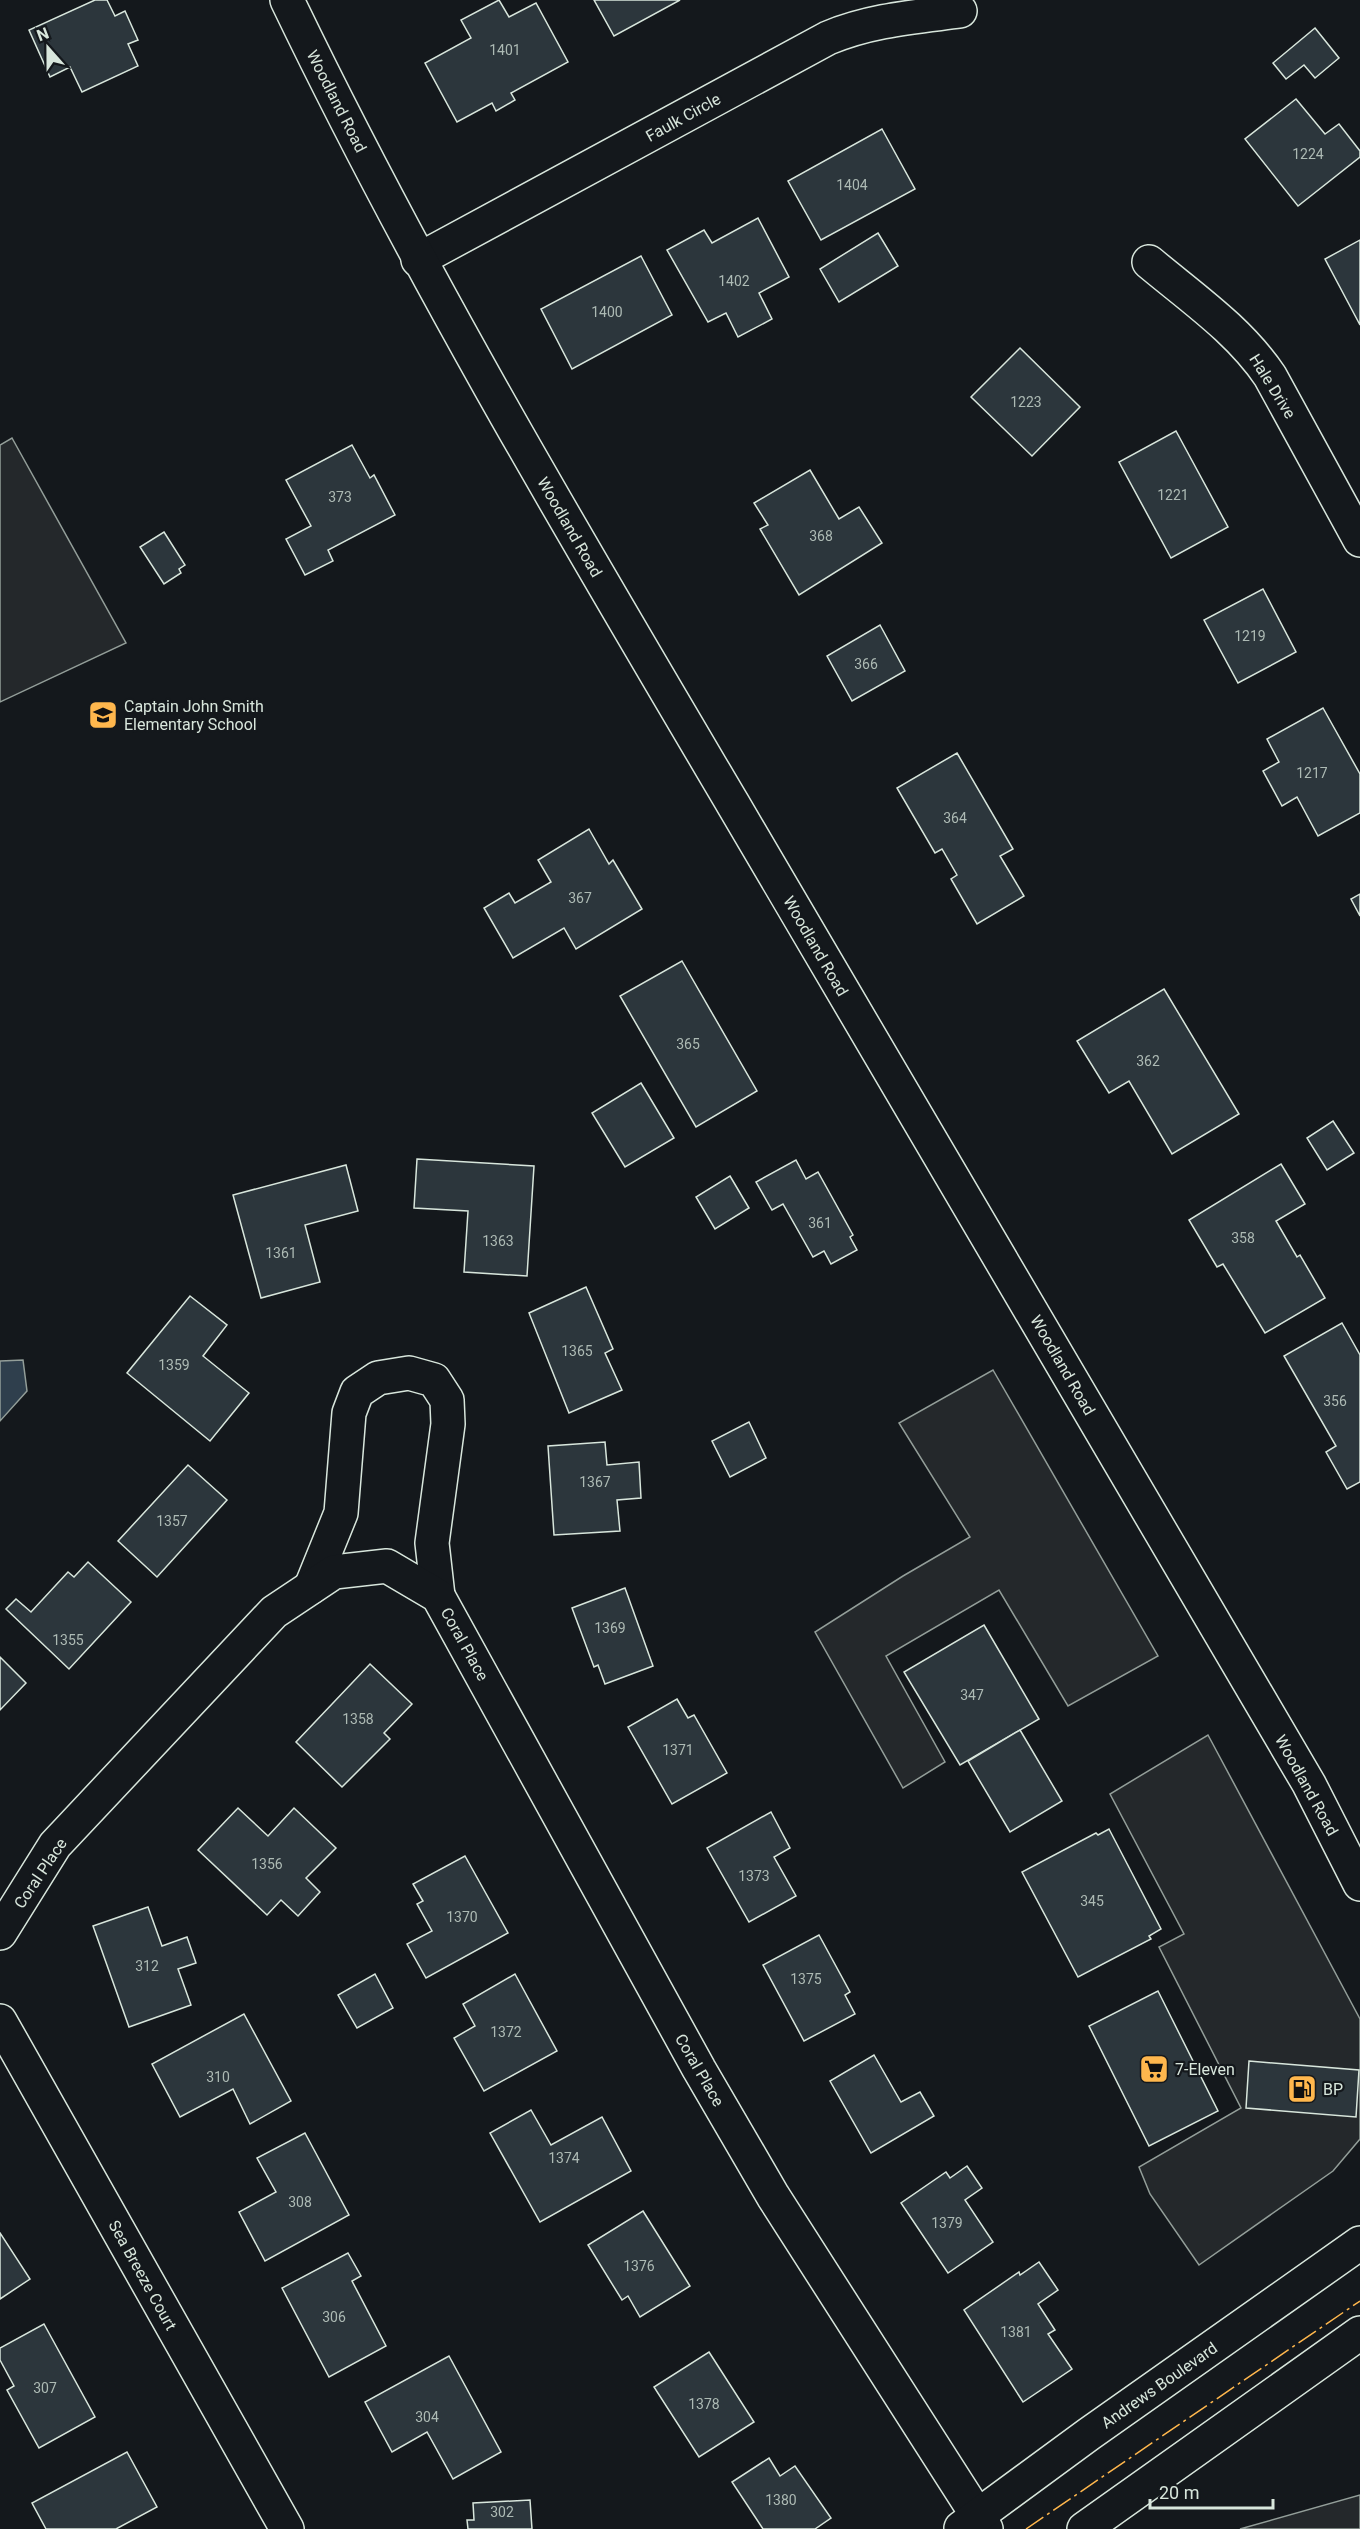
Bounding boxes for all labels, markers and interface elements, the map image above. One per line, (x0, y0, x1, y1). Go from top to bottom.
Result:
north arrow (18, 18, 78, 78)
text: N (34, 24, 51, 45)
house number: 1401 (489, 42, 521, 58)
street label: Woodland Road (303, 47, 371, 156)
street label: Faulk Circle (643, 89, 724, 146)
house number: 1224 (1292, 146, 1324, 162)
house number: 1404 (836, 177, 868, 193)
house number: 1402 (718, 273, 750, 289)
house number: 1400 (591, 304, 623, 320)
street label: Hale Drive (1245, 351, 1300, 422)
house number: 1223 (1010, 394, 1042, 410)
street label: Woodland Road (533, 474, 606, 581)
house number: 1221 (1157, 487, 1189, 503)
house number: 373 (328, 489, 352, 505)
house number: 368 (809, 528, 833, 544)
house number: 1219 (1234, 628, 1266, 644)
house number: 366 (854, 656, 878, 672)
place label: Captain John Smith Elementary School (124, 697, 264, 734)
school or university icon: Captain John Smith Elementary School (87, 699, 119, 731)
house number: 1217 (1296, 765, 1328, 781)
house number: 364 (943, 810, 967, 826)
house number: 367 (568, 890, 592, 906)
street label: Woodland Road (779, 893, 852, 1000)
house number: 365 (676, 1036, 700, 1052)
house number: 362 (1136, 1053, 1160, 1069)
house number: 361 (808, 1215, 832, 1231)
house number: 358 (1231, 1230, 1255, 1246)
house number: 1363 (482, 1233, 514, 1249)
house number: 1361 (265, 1245, 297, 1261)
street label: Woodland Road (1026, 1312, 1099, 1419)
house number: 1365 (561, 1343, 593, 1359)
house number: 1359 (158, 1357, 190, 1373)
house number: 356 (1323, 1393, 1347, 1409)
house number: 1367 (579, 1474, 611, 1490)
house number: 1357 (156, 1513, 188, 1529)
street label: Coral Place (437, 1604, 492, 1684)
house number: 1369 (594, 1620, 626, 1636)
house number: 1355 (52, 1632, 84, 1648)
house number: 347 (960, 1687, 984, 1703)
house number: 1358 (342, 1711, 374, 1727)
street label: Woodland Road (1271, 1732, 1342, 1839)
house number: 1371 (662, 1742, 694, 1758)
street label: Coral Place (10, 1834, 71, 1912)
house number: 1356 (251, 1856, 283, 1872)
house number: 1373 (738, 1868, 770, 1884)
house number: 345 (1080, 1893, 1104, 1909)
house number: 1370 (446, 1909, 478, 1925)
house number: 312 (135, 1958, 159, 1974)
house number: 1375 (790, 1971, 822, 1987)
house number: 1372 (490, 2024, 522, 2040)
street label: Coral Place (671, 2031, 728, 2110)
supermarket icon: 7-Eleven (1138, 2053, 1170, 2085)
place label: 7-Eleven (1175, 2060, 1235, 2079)
house number: 310 (206, 2069, 230, 2085)
fuel station icon: BP (1286, 2073, 1318, 2105)
place label: BP (1323, 2080, 1343, 2099)
house number: 1374 (548, 2150, 580, 2166)
house number: 308 (288, 2194, 312, 2210)
house number: 1379 (931, 2215, 963, 2231)
street label: Sea Breeze Court (105, 2217, 181, 2333)
house number: 1376 (623, 2258, 655, 2274)
house number: 306 (322, 2309, 346, 2325)
house number: 1381 (1000, 2324, 1032, 2340)
street label: Andrews Boulevard (1098, 2338, 1221, 2433)
house number: 307 (33, 2380, 57, 2396)
house number: 1378 (688, 2396, 720, 2412)
house number: 304 (415, 2409, 439, 2425)
scale bar (1150, 2472, 1273, 2510)
text: 20 m (1159, 2482, 1199, 2503)
house number: 1380 (765, 2492, 797, 2508)
house number: 302 (490, 2504, 514, 2520)

